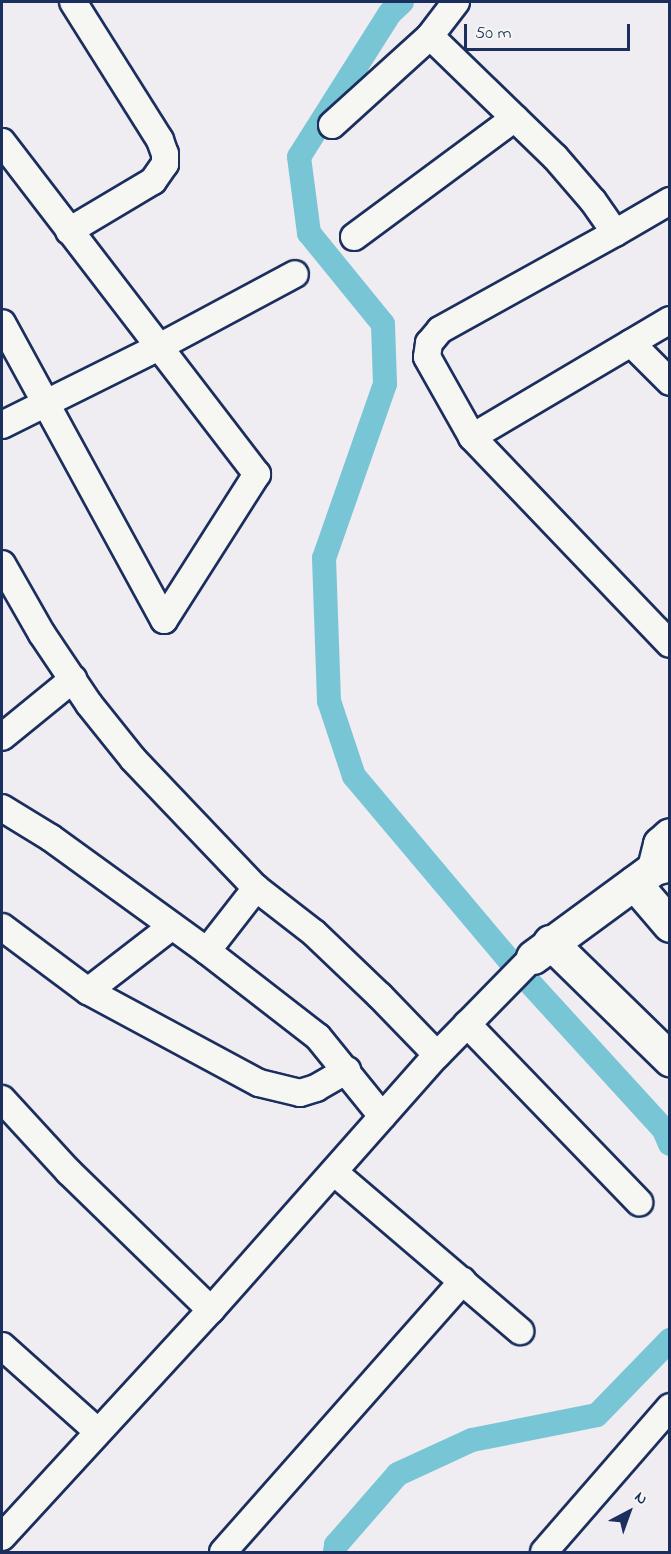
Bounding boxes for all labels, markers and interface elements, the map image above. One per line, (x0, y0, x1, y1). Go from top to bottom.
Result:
scale bar (467, 12, 634, 50)
text: 50 m (475, 21, 512, 47)
north arrow (599, 1482, 659, 1542)
text: N (629, 1486, 653, 1511)

